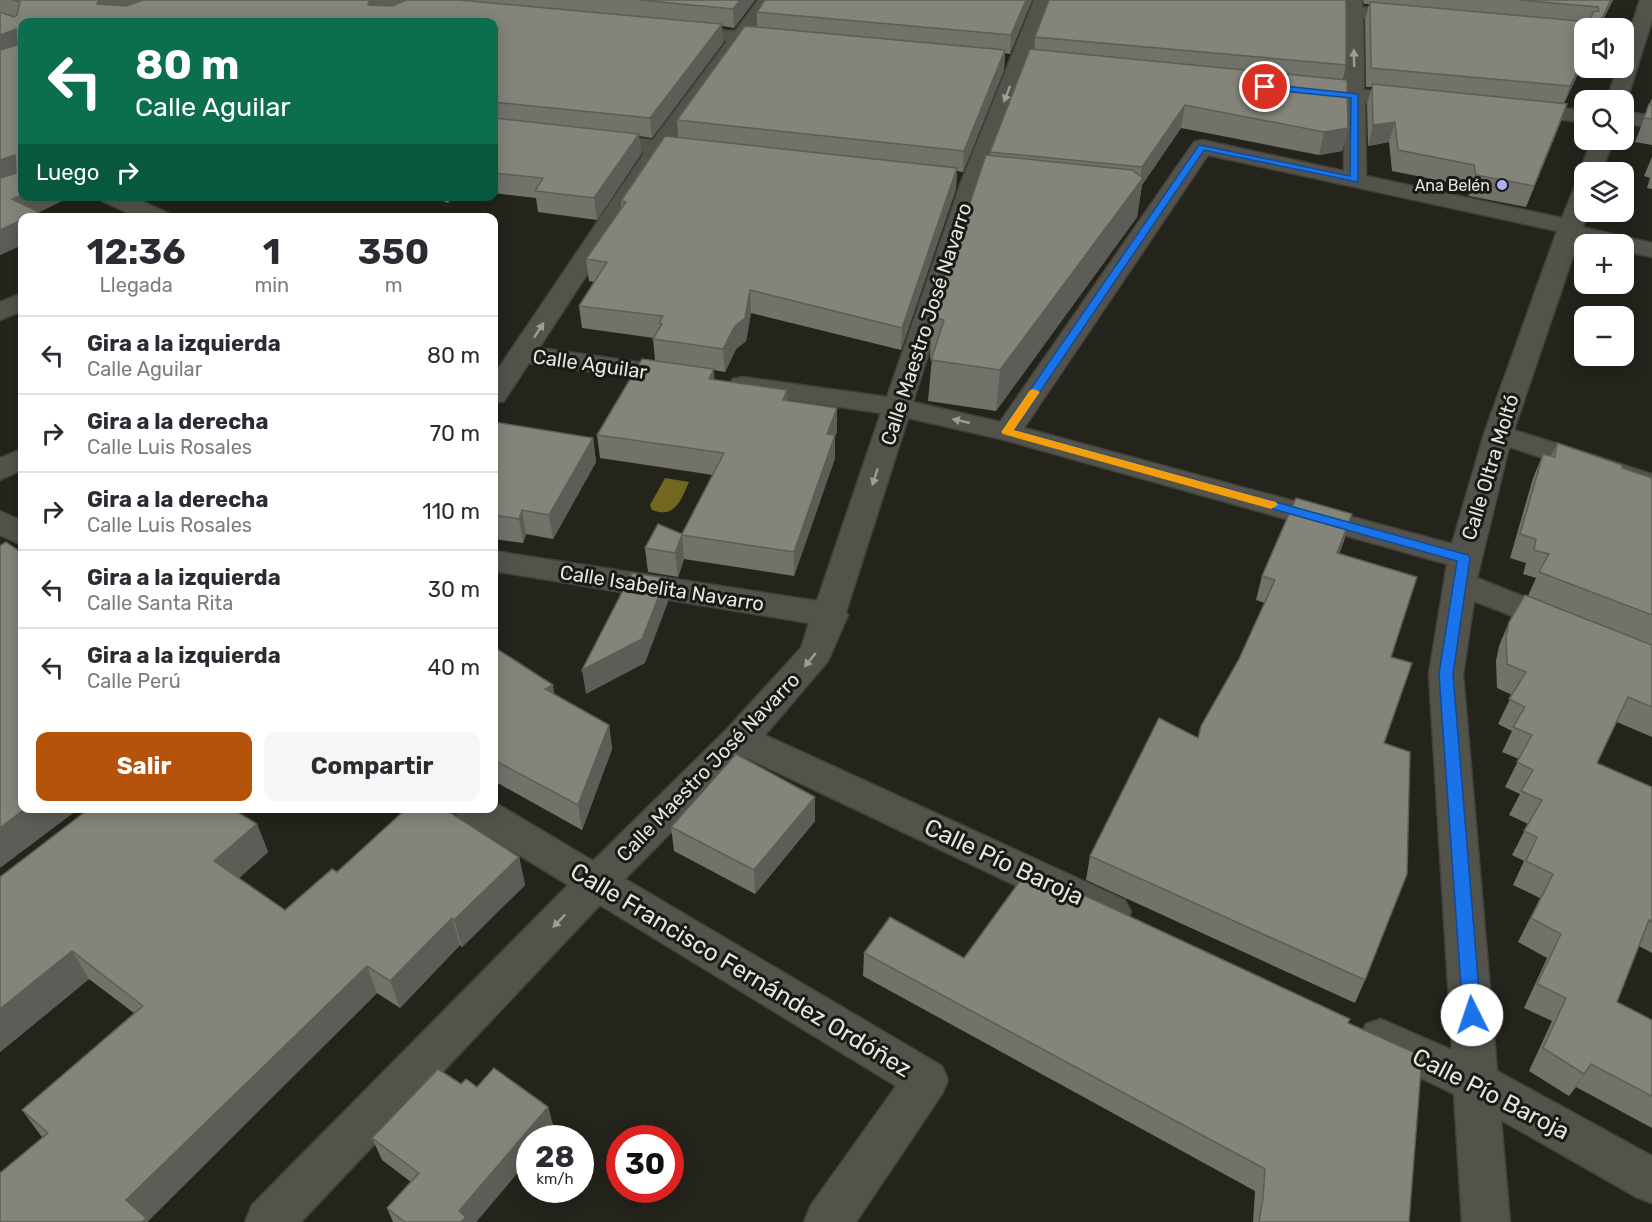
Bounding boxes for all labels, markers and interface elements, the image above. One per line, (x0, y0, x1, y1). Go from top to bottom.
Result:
map controls (1574, 18, 1634, 366)
button: sound (1574, 18, 1634, 78)
text: 80 m (135, 40, 239, 90)
icon: left (36, 42, 114, 120)
one-way arrow (1349, 49, 1359, 68)
pin (1239, 61, 1290, 112)
icon: arrive (1248, 70, 1281, 103)
one-way arrow (1002, 85, 1012, 103)
button: search (1574, 90, 1634, 150)
text: Calle Aguilar (135, 91, 291, 123)
icon: right (111, 156, 144, 189)
text: Luego (36, 159, 99, 186)
button: layers (1574, 162, 1634, 222)
place label: Ana Belén (1415, 176, 1490, 195)
marker: Ana Belén (1495, 178, 1509, 192)
street label: Calle Maestro José Navarro (875, 200, 977, 448)
text: 12:36 (87, 230, 186, 273)
text: 1 (263, 230, 281, 273)
text: 350 (358, 230, 429, 273)
button: + (1574, 234, 1634, 294)
text: Llegada (100, 273, 173, 297)
text: min (254, 273, 289, 297)
text: m (385, 273, 402, 297)
button: − (1574, 306, 1634, 366)
one-way arrow (533, 322, 545, 338)
text: Gira a la izquierda (87, 330, 281, 357)
icon: left (36, 339, 69, 372)
text: 80 m (427, 342, 480, 369)
street label: Calle Aguilar (531, 344, 649, 384)
text: Calle Aguilar (87, 357, 202, 381)
street label: Calle Oltra Moltó (1456, 391, 1524, 543)
text: Gira a la derecha (87, 408, 268, 435)
one-way arrow (952, 416, 971, 426)
icon: right (36, 417, 69, 450)
text: 70 m (430, 420, 480, 447)
text: Calle Luis Rosales (87, 435, 252, 459)
one-way arrow (870, 468, 880, 486)
text: Gira a la derecha (87, 486, 268, 513)
icon: right (36, 495, 69, 528)
text: 110 m (422, 498, 480, 525)
text: Calle Luis Rosales (87, 513, 252, 537)
street label: Calle Isabelita Navarro (558, 560, 766, 616)
text: Gira a la izquierda (87, 564, 281, 591)
icon: left (36, 573, 69, 606)
text: 30 m (428, 576, 480, 603)
text: Calle Santa Rita (87, 591, 233, 615)
text: Gira a la izquierda (87, 642, 281, 669)
icon: left (36, 651, 69, 684)
one-way arrow (804, 652, 817, 667)
text: 40 m (427, 654, 480, 681)
street label: Calle Maestro José Navarro (611, 667, 805, 867)
text: Calle Perú (87, 669, 181, 693)
button: Salir (36, 732, 252, 801)
button: Compartir (264, 732, 480, 801)
street label: Calle Pío Baroja (920, 813, 1088, 911)
street label: Calle Francisco Fernández Ordóñez (566, 857, 916, 1083)
one-way arrow (552, 914, 566, 928)
position arrow (1440, 983, 1504, 1047)
street label: Calle Pío Baroja (1408, 1042, 1574, 1146)
speed limit sign: 30 (606, 1125, 684, 1203)
text: 28 (535, 1139, 575, 1175)
text: km/h (536, 1170, 574, 1188)

